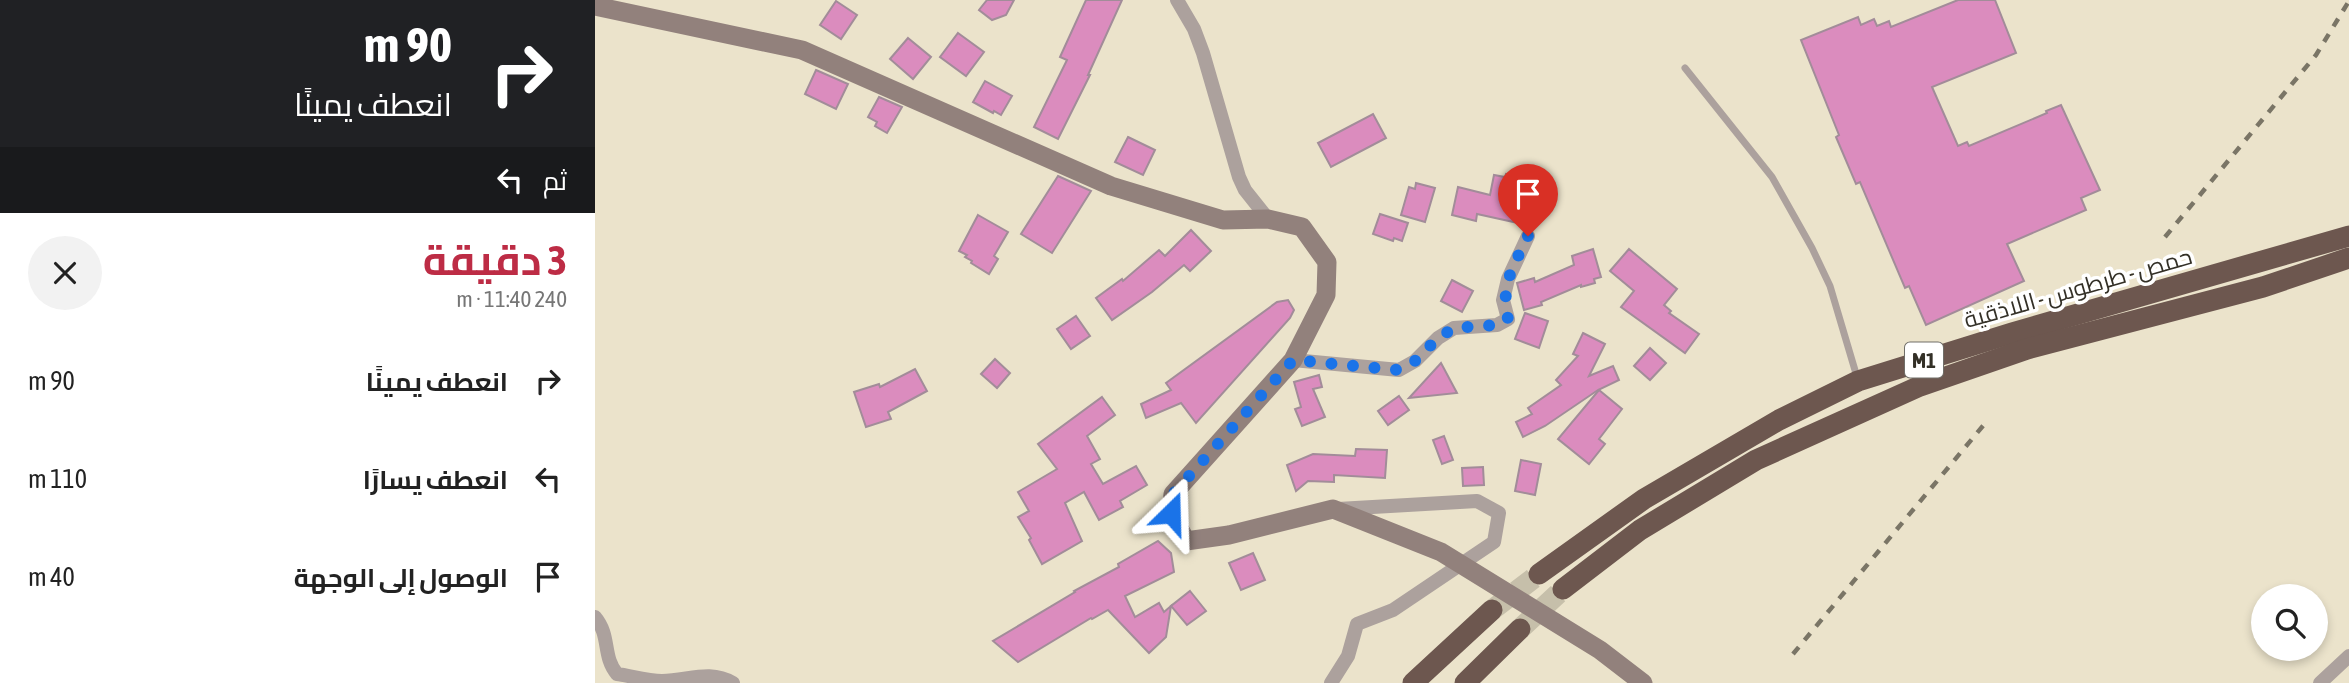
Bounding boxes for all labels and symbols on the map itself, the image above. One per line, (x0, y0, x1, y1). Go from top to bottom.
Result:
pin (1498, 164, 1558, 236)
street label: حمص - طرطوس - اللاذقية (1961, 243, 2195, 334)
road number: M1 (1905, 342, 1943, 378)
position arrow (1134, 476, 1208, 550)

